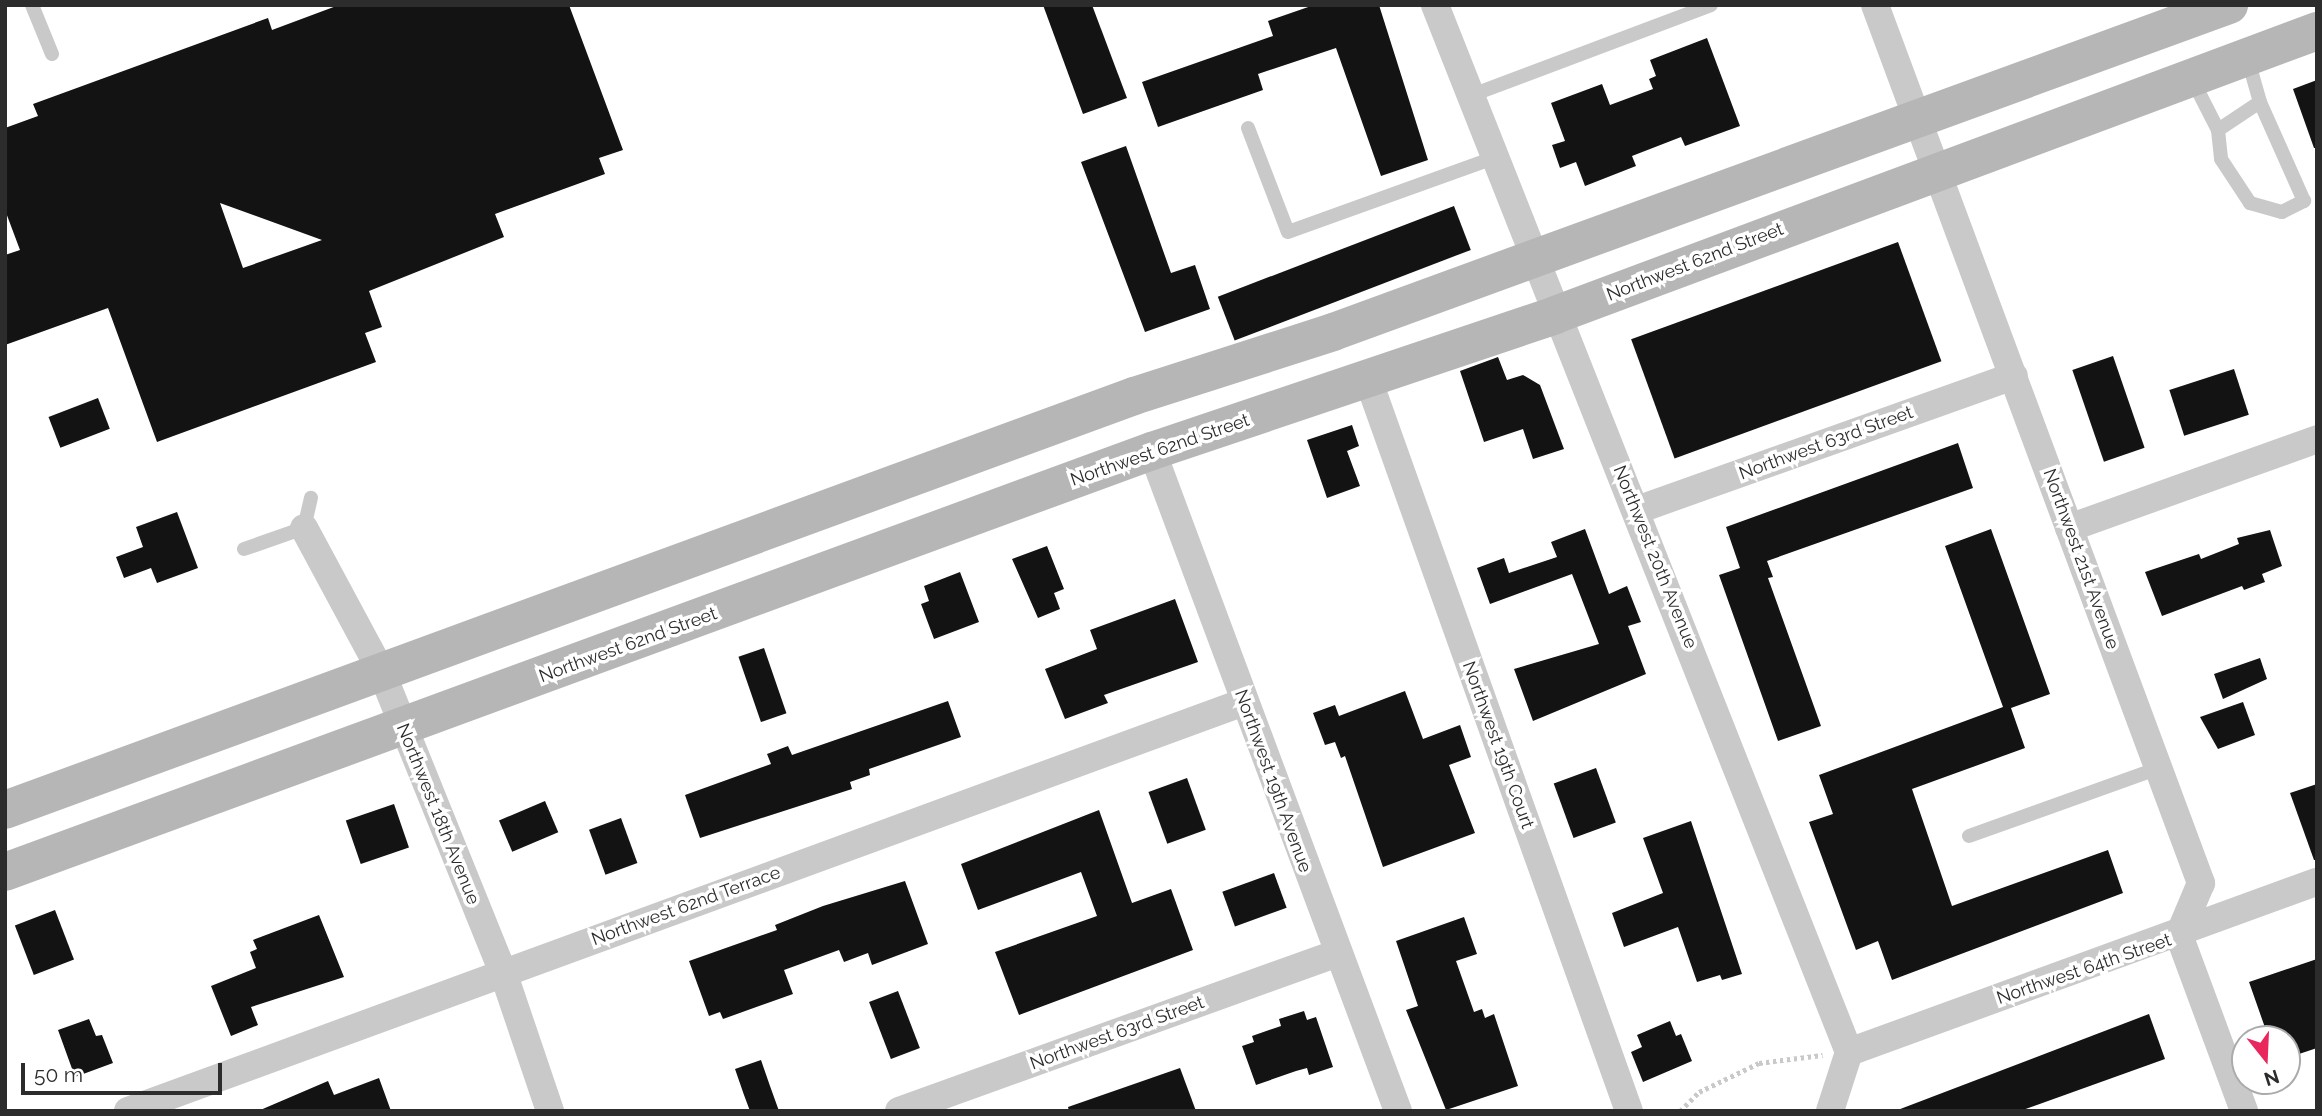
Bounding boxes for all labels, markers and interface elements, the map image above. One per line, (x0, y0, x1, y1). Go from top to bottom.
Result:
street label: Northwest 62nd Street (1604, 218, 1786, 306)
street label: Northwest 63rd Street (1736, 401, 1916, 485)
street label: Northwest 62nd Street (1068, 409, 1252, 491)
street label: Northwest 20th Avenue (1608, 462, 1702, 652)
street label: Northwest 21st Avenue (2038, 466, 2124, 652)
street label: Northwest 62nd Street (536, 603, 720, 687)
street label: Northwest 19th Court (1458, 658, 1538, 832)
street label: Northwest 19th Avenue (1230, 686, 1316, 876)
street label: Northwest 18th Avenue (392, 720, 484, 908)
street label: Northwest 62nd Terrace (588, 862, 784, 950)
street label: Northwest 64th Street (1994, 929, 2174, 1009)
street label: Northwest 63rd Street (1027, 991, 1207, 1075)
north arrow (2231, 1025, 2301, 1095)
scale bar (24, 1050, 226, 1094)
text: 50 m (34, 1062, 83, 1087)
text: N (2262, 1065, 2282, 1091)

